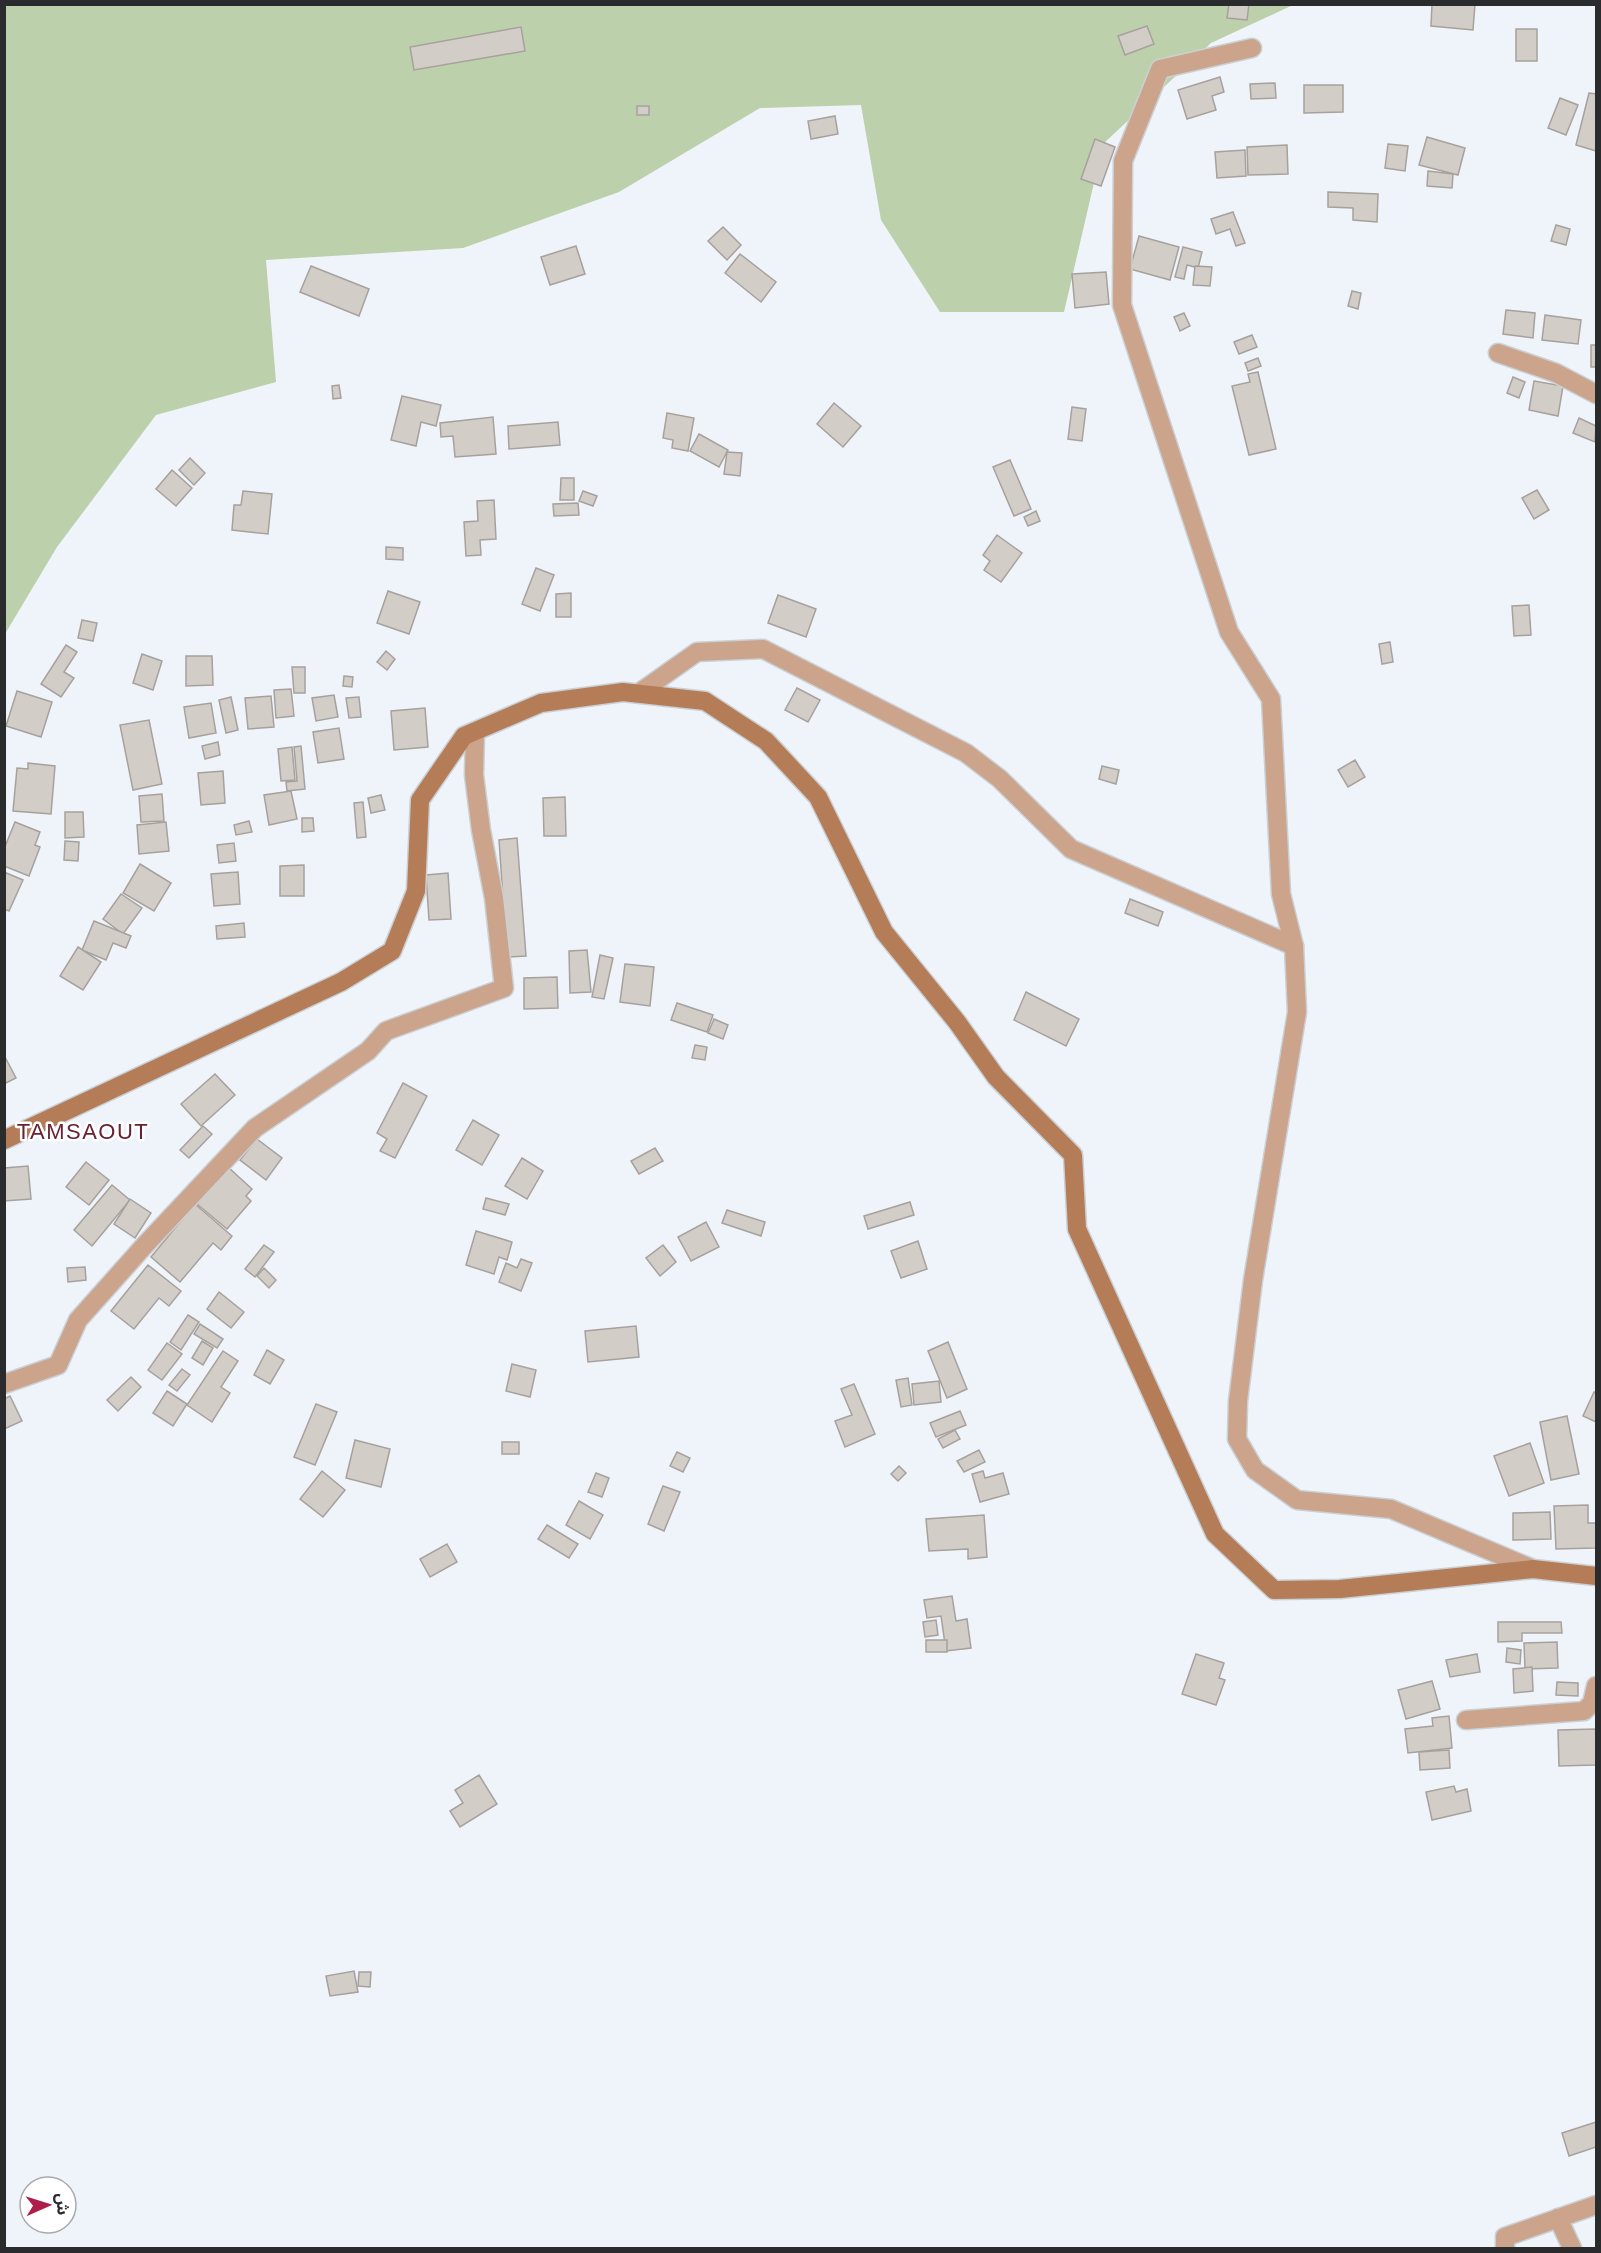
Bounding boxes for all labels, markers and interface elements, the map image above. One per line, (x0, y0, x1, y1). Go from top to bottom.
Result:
district label: TAMSAOUT (17, 1119, 149, 1144)
north arrow (18, 2175, 78, 2235)
text: ش (52, 2193, 72, 2216)

